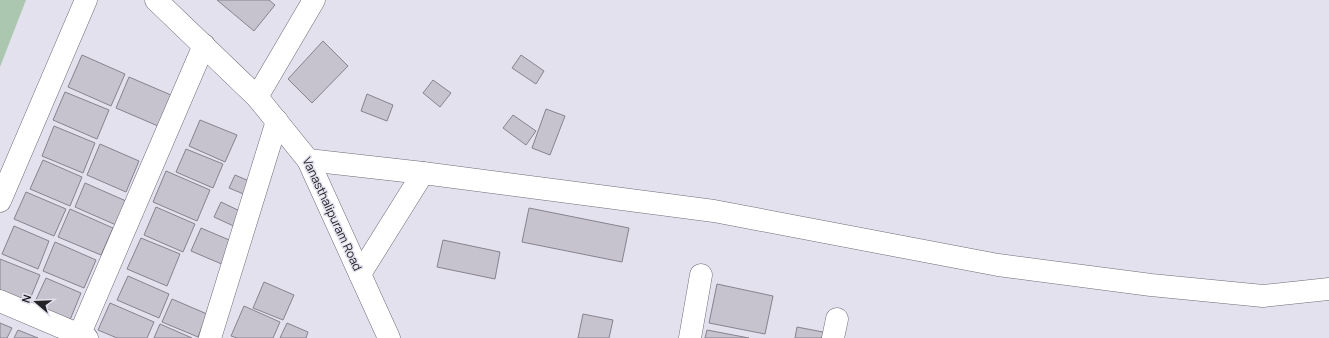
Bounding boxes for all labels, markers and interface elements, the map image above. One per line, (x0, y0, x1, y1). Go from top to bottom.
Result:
street label: Vanasthalipuram Road (299, 154, 366, 273)
north arrow (16, 282, 56, 322)
text: N (18, 292, 34, 305)

